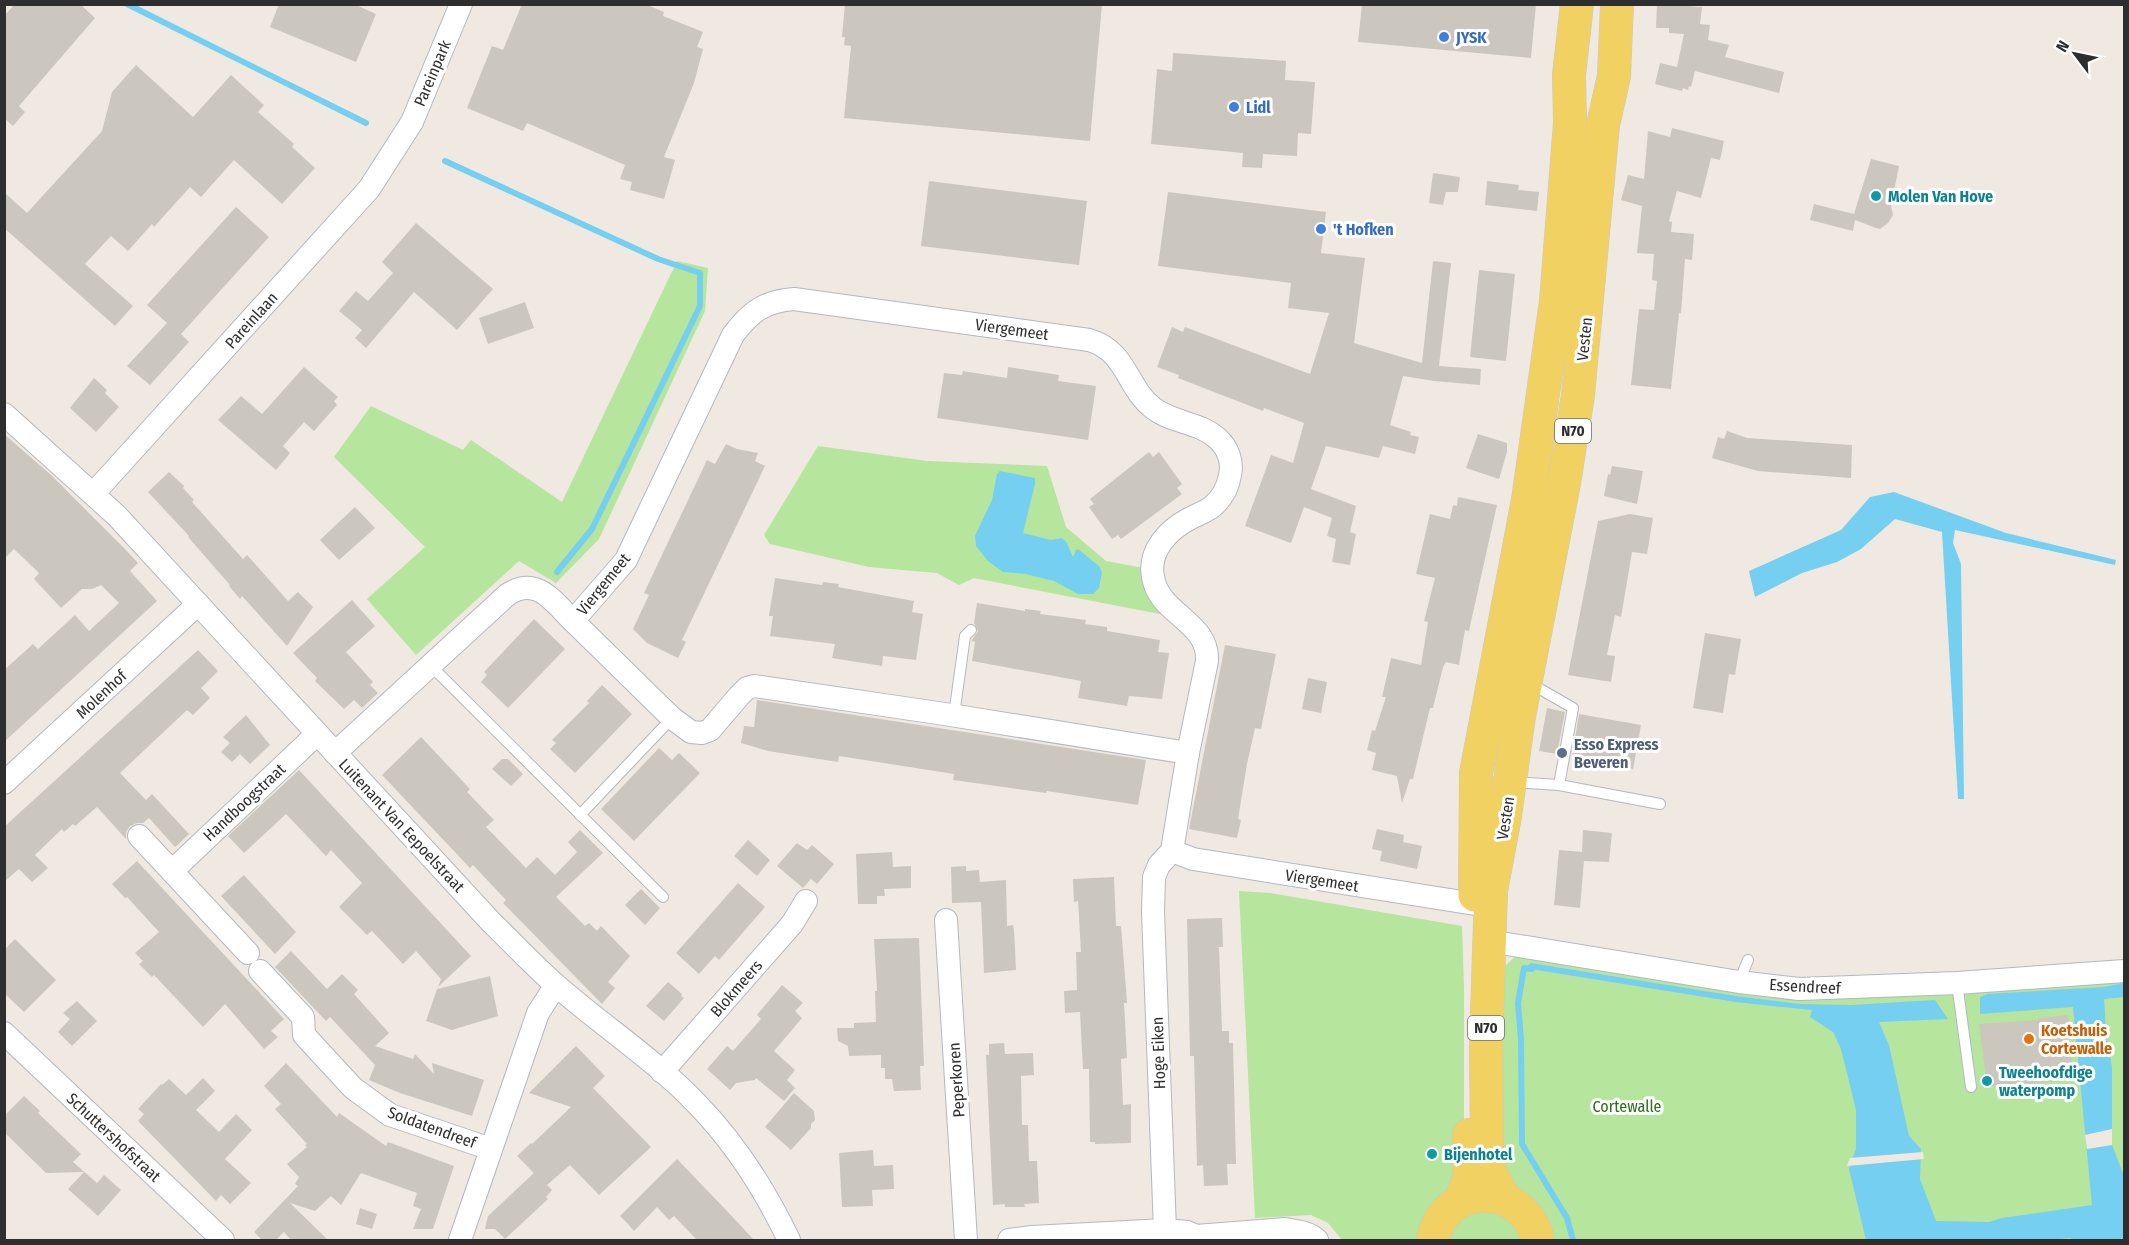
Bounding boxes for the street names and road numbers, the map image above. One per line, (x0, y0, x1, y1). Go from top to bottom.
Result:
street label: Pareinpark (410, 37, 455, 109)
street label: Pareinlaan (221, 288, 282, 352)
street label: Viergemeet (974, 315, 1051, 344)
street label: Vesten (1573, 316, 1596, 362)
road number: N70 (1555, 419, 1591, 443)
street label: Viergemeet (573, 549, 635, 619)
street label: Molenhof (72, 666, 131, 722)
street label: Luitenant Van Eepoelstraat (335, 755, 469, 897)
street label: Handboogstraat (199, 759, 290, 845)
street label: Vesten (1493, 795, 1518, 841)
street label: Viergemeet (1284, 865, 1361, 896)
street label: Blokmeers (707, 956, 766, 1021)
street label: Essendreef (1769, 975, 1842, 998)
road number: N70 (1468, 1016, 1504, 1040)
street label: Hoge Eiken (1148, 1017, 1169, 1089)
street label: Peperkoren (944, 1042, 969, 1118)
street label: Schuttershofstraat (63, 1089, 165, 1186)
street label: Soldatendreef (385, 1103, 480, 1153)

